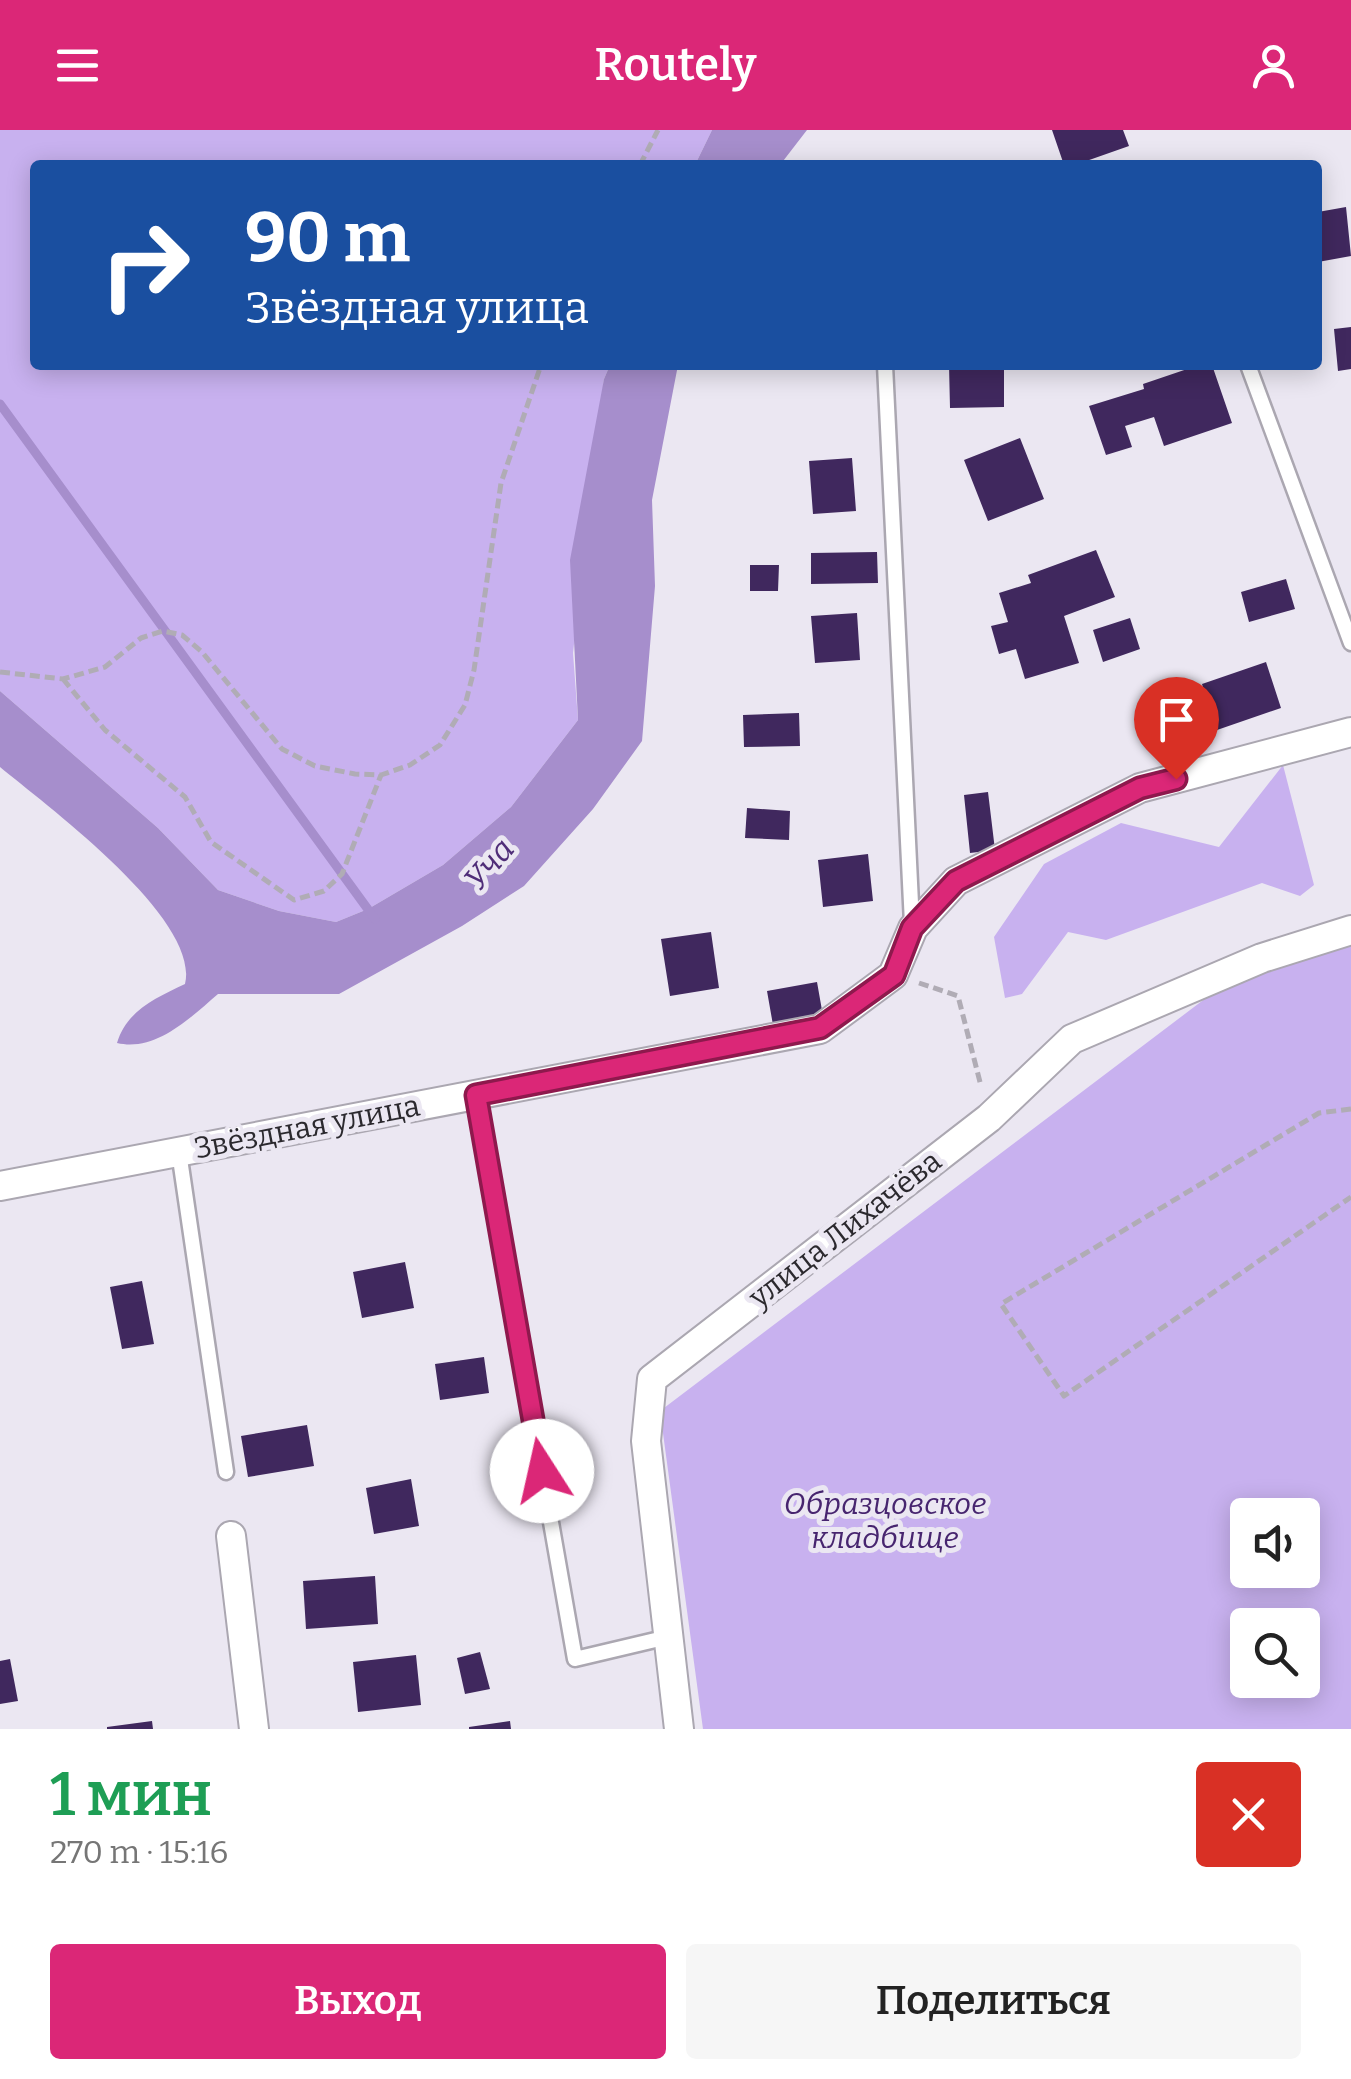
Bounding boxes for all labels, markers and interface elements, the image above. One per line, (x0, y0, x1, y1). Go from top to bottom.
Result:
icon: menu (50, 38, 105, 93)
text: Routely (594, 38, 757, 92)
icon: person (1246, 38, 1301, 93)
text: 90 m (245, 196, 410, 280)
icon: right (80, 200, 210, 330)
text: Звёздная улица (245, 281, 589, 335)
pin (1134, 677, 1219, 780)
icon: arrive (1149, 692, 1204, 747)
water label: Уча (456, 830, 522, 898)
street label: Звёздная улица (191, 1087, 423, 1167)
street label: улица Лихачёва (741, 1143, 948, 1316)
position arrow (490, 1419, 594, 1523)
park label: Образцовское кладбище (784, 1486, 986, 1556)
map controls (1230, 1498, 1320, 1698)
button: sound (1230, 1498, 1320, 1588)
button: search (1230, 1608, 1320, 1698)
text: 1 мин (50, 1759, 212, 1831)
button: close (1196, 1762, 1301, 1867)
text: 270 m · 15:16 (50, 1833, 228, 1871)
button: Выход (50, 1944, 666, 2059)
button: Поделиться (686, 1944, 1301, 2059)

